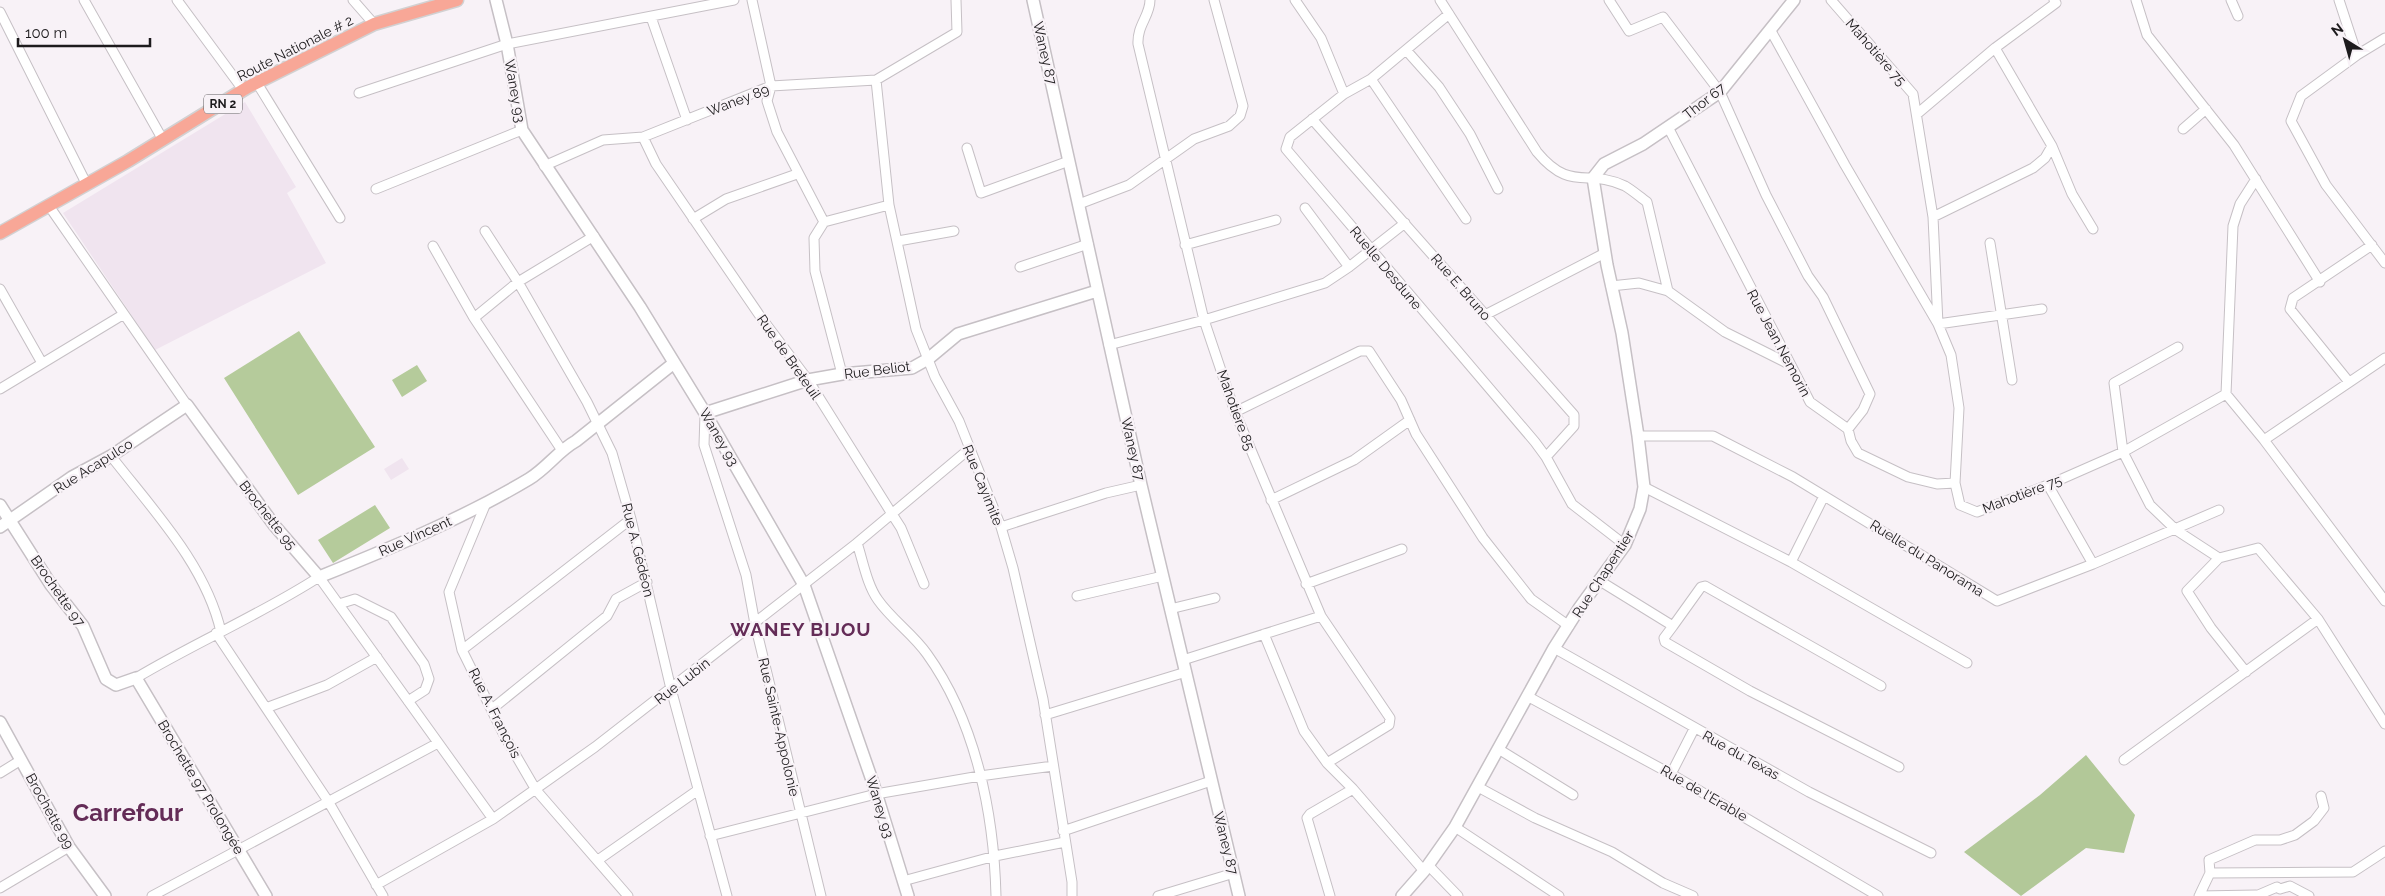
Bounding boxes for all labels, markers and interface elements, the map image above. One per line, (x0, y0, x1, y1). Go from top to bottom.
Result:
street label: Route Nationale # 2 (234, 12, 356, 84)
scale bar (18, 15, 150, 47)
street label: Mahotière 75 (1843, 15, 1910, 89)
north arrow (2320, 15, 2370, 65)
street label: Waney 87 (1030, 20, 1060, 87)
text: N (2328, 20, 2346, 39)
text: 100 m (25, 24, 67, 42)
street label: Waney 93 (502, 58, 528, 124)
street label: Thor 67 (1680, 79, 1729, 122)
street label: Waney 89 (705, 81, 771, 119)
road number: RN 2 (204, 95, 242, 114)
street label: Ruelle Desdune (1347, 223, 1425, 313)
street label: Rue E. Bruno (1428, 250, 1494, 324)
street label: Rue Jean Nemorin (1744, 287, 1814, 399)
street label: Rue de Breteuil (754, 312, 824, 403)
street label: Rue Beliot (843, 358, 911, 382)
street label: Mahotiere 85 (1214, 368, 1258, 453)
street label: Waney 93 (696, 405, 742, 469)
street label: Waney 87 (1118, 416, 1148, 483)
street label: Rue Acapulco (51, 435, 135, 497)
street label: Rue Cayimite (960, 442, 1006, 528)
street label: Mahotière 75 (1980, 471, 2064, 516)
street label: Brochette 95 (236, 477, 300, 553)
street label: Rue A. Gédéon (619, 501, 657, 599)
street label: Rue Vincent (376, 513, 454, 559)
street label: Ruelle du Panorama (1867, 516, 1987, 600)
street label: Rue Chapentier (1569, 527, 1637, 620)
street label: Brochette 97 (28, 552, 89, 630)
district label: WANEY BIJOU (730, 618, 872, 640)
street label: Rue Lubin (651, 655, 713, 707)
street label: Rue Sainte-Appolonie (755, 656, 803, 798)
street label: Rue A. François (466, 665, 525, 761)
street label: Brochette 97 Prolongée (155, 717, 247, 857)
street label: Rue du Texas (1700, 727, 1783, 783)
street label: Rue de l'Erable (1658, 762, 1750, 824)
street label: Brochette 99 (23, 770, 77, 852)
street label: Waney 93 (863, 774, 897, 840)
district label: Carrefour (73, 798, 183, 827)
street label: Waney 87 (1210, 810, 1242, 877)

